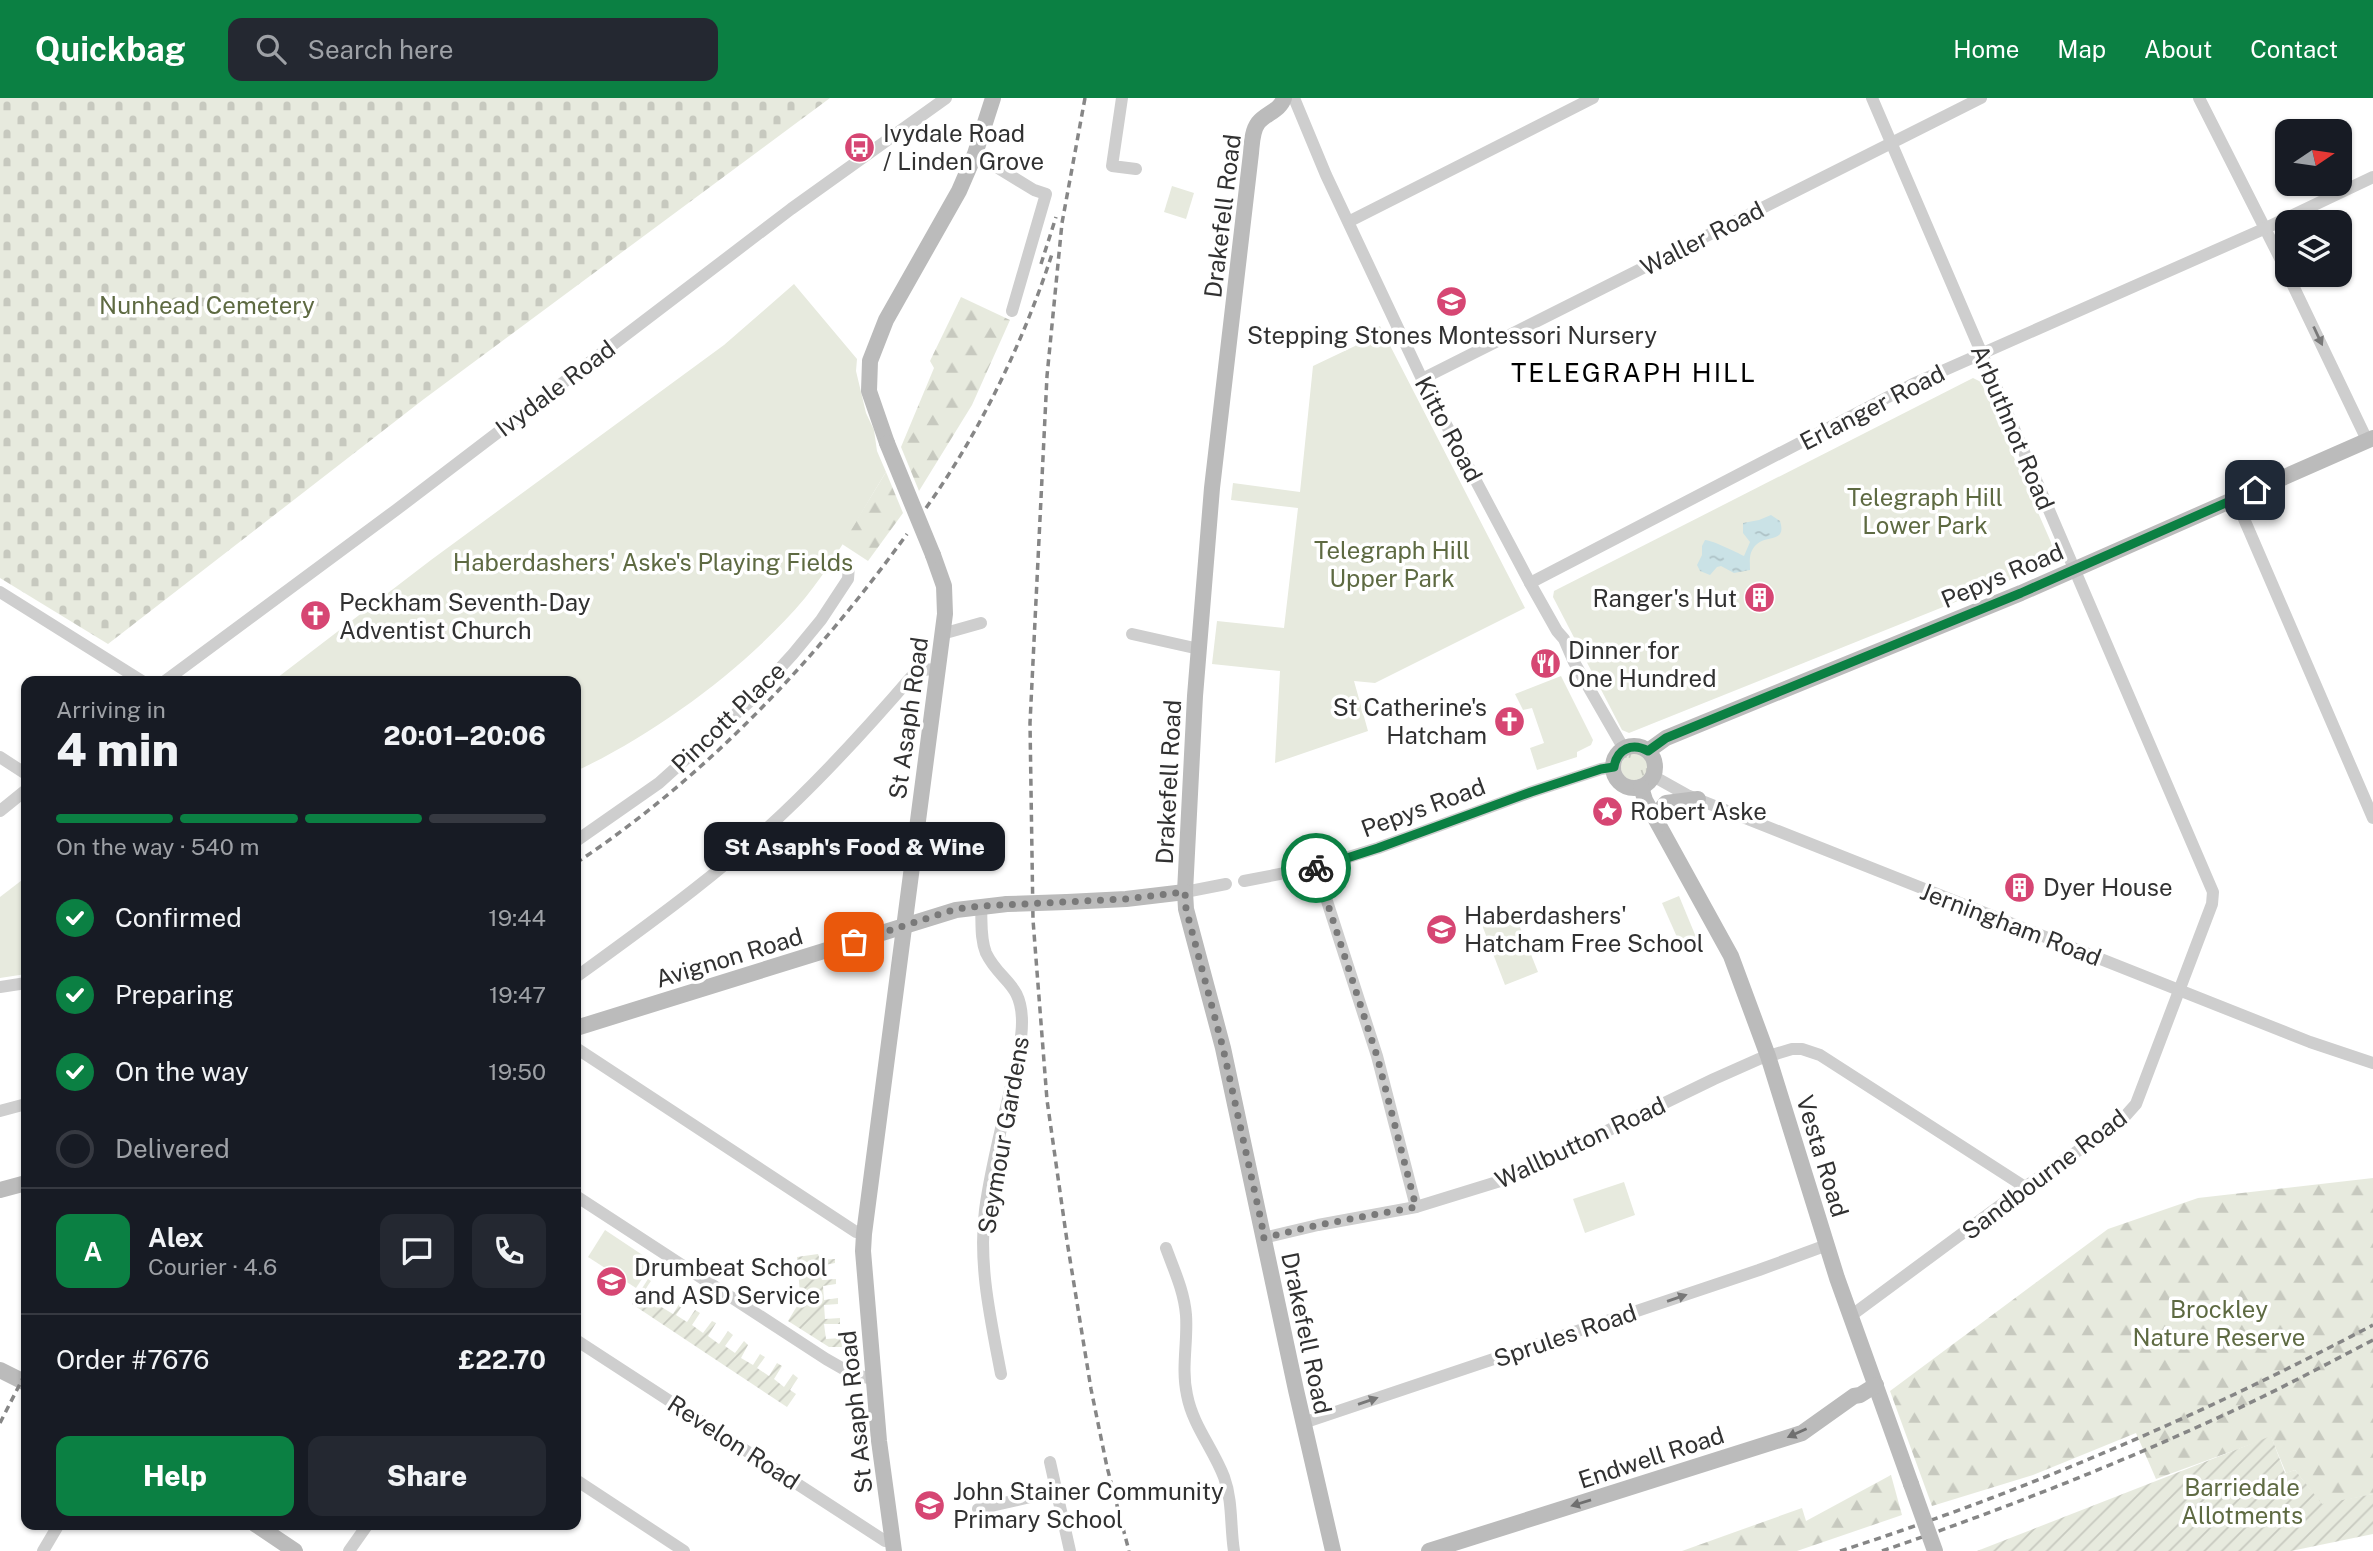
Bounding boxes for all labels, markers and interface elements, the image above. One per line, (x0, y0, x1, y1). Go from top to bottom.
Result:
search box (228, 18, 718, 81)
text: Quickbag (35, 30, 186, 68)
icon: search (252, 30, 290, 68)
text: Search here (308, 34, 454, 65)
text: Home (1953, 35, 2019, 63)
text: Map (2057, 35, 2106, 63)
text: About (2144, 35, 2212, 63)
text: Contact (2250, 35, 2338, 63)
place label: Ivydale Road / Linden Grove (883, 119, 1044, 175)
north arrow (2275, 119, 2352, 196)
map controls (2275, 119, 2352, 287)
bus stop icon: Ivydale Road / Linden Grove (843, 130, 877, 164)
street label: Drakefell Road (1198, 133, 1246, 299)
street label: Waller Road (1636, 195, 1768, 281)
button: layers (2275, 210, 2352, 287)
school or university icon: Stepping Stones Montessori Nursery (1435, 284, 1469, 318)
park label: Nunhead Cemetery (99, 291, 315, 319)
place label: Stepping Stones Montessori Nursery (1247, 321, 1657, 349)
one-way arrow (2312, 326, 2324, 346)
street label: Ivydale Road (490, 334, 620, 442)
street label: Arbuthnot Road (1966, 340, 2060, 514)
district label: TELEGRAPH HILL (1511, 357, 1757, 388)
street label: Erlanger Road (1795, 359, 1949, 455)
street label: Kitto Road (1410, 371, 1488, 487)
pin (2225, 460, 2285, 520)
icon: home (2236, 471, 2274, 509)
park label: Telegraph Hill Lower Park (1847, 483, 2003, 539)
park label: Telegraph Hill Upper Park (1314, 536, 1470, 592)
street label: Pepys Road (1937, 537, 2067, 613)
park label: Haberdashers' Aske's Playing Fields (453, 548, 853, 576)
building icon: Ranger's Hut (1743, 581, 1777, 615)
place label: Ranger's Hut (1593, 584, 1737, 612)
place label: Peckham Seventh-Day Adventist Church (339, 588, 591, 644)
church icon: Peckham Seventh-Day Adventist Church (299, 599, 333, 633)
street label: St Asaph Road (883, 635, 933, 801)
place label: Dinner for One Hundred (1568, 636, 1716, 692)
restaurant icon: Dinner for One Hundred (1528, 647, 1562, 681)
street label: Pincott Place (665, 656, 791, 778)
place label: St Catherine's Hatcham (1333, 693, 1487, 749)
text: Arriving in (56, 696, 166, 723)
street label: Drakefell Road (1150, 699, 1186, 865)
church icon: St Catherine's Hatcham (1493, 704, 1527, 738)
text: 20:01–20:06 (384, 720, 546, 751)
text: 4 min (56, 722, 179, 776)
street label: Pepys Road (1357, 772, 1489, 842)
place icon: Robert Aske (1590, 794, 1624, 828)
place label: Robert Aske (1630, 797, 1767, 825)
callout: St Asaph's Food & Wine (704, 823, 1004, 872)
text: On the way · 540 m (56, 833, 259, 860)
text: St Asaph's Food & Wine (724, 833, 985, 860)
courier (1281, 833, 1351, 903)
icon: bike (1297, 849, 1335, 887)
building icon: Dyer House (2003, 870, 2037, 904)
place label: Dyer House (2043, 873, 2172, 901)
street label: Jerningham Road (1917, 877, 2105, 971)
icon: check (56, 899, 94, 937)
place label: Haberdashers' Hatcham Free School (1464, 901, 1704, 957)
text: Confirmed (115, 902, 242, 933)
text: 19:44 (488, 904, 546, 931)
pin (824, 912, 884, 972)
school or university icon: Haberdashers' Hatcham Free School (1424, 912, 1458, 946)
street label: Avignon Road (652, 921, 806, 993)
icon: bag (835, 923, 873, 961)
icon: check (56, 976, 94, 1014)
text: Preparing (115, 979, 234, 1010)
text: 19:47 (489, 981, 546, 1008)
street label: Seymour Gardens (972, 1034, 1034, 1236)
icon: check (56, 1053, 94, 1091)
text: On the way (115, 1056, 249, 1087)
text: 19:50 (488, 1058, 546, 1085)
street label: Wallbutton Road (1490, 1090, 1670, 1194)
street label: Vesta Road (1791, 1092, 1855, 1220)
street label: Sandbourne Road (1956, 1103, 2132, 1245)
text: Delivered (115, 1133, 230, 1164)
button: chat (380, 1214, 454, 1288)
button: phone (472, 1214, 546, 1288)
text: Alex (148, 1222, 204, 1253)
text: A (84, 1236, 102, 1267)
street label: Drakefell Road (1276, 1250, 1338, 1416)
text: Courier · 4.6 (148, 1253, 277, 1280)
place label: Drumbeat School and ASD Service (634, 1253, 828, 1309)
school or university icon: Drumbeat School and ASD Service (594, 1264, 628, 1298)
one-way arrow (1666, 1292, 1687, 1303)
park label: Brockley Nature Reserve (2133, 1295, 2305, 1351)
street label: Sprules Road (1490, 1298, 1640, 1372)
street label: St Asaph Road (833, 1329, 877, 1495)
text: Order #7676 (56, 1344, 209, 1375)
text: £22.70 (458, 1344, 546, 1375)
street label: Revelon Road (663, 1389, 805, 1495)
one-way arrow (1358, 1396, 1379, 1406)
street label: Endwell Road (1575, 1420, 1727, 1494)
one-way arrow (1787, 1427, 1807, 1439)
button: Help (56, 1436, 294, 1516)
button: Share (308, 1436, 546, 1516)
park label: Barriedale Allotments (2181, 1473, 2303, 1529)
place label: John Stainer Community Primary School (953, 1477, 1224, 1533)
school or university icon: John Stainer Community Primary School (913, 1488, 947, 1522)
one-way arrow (1571, 1499, 1592, 1509)

